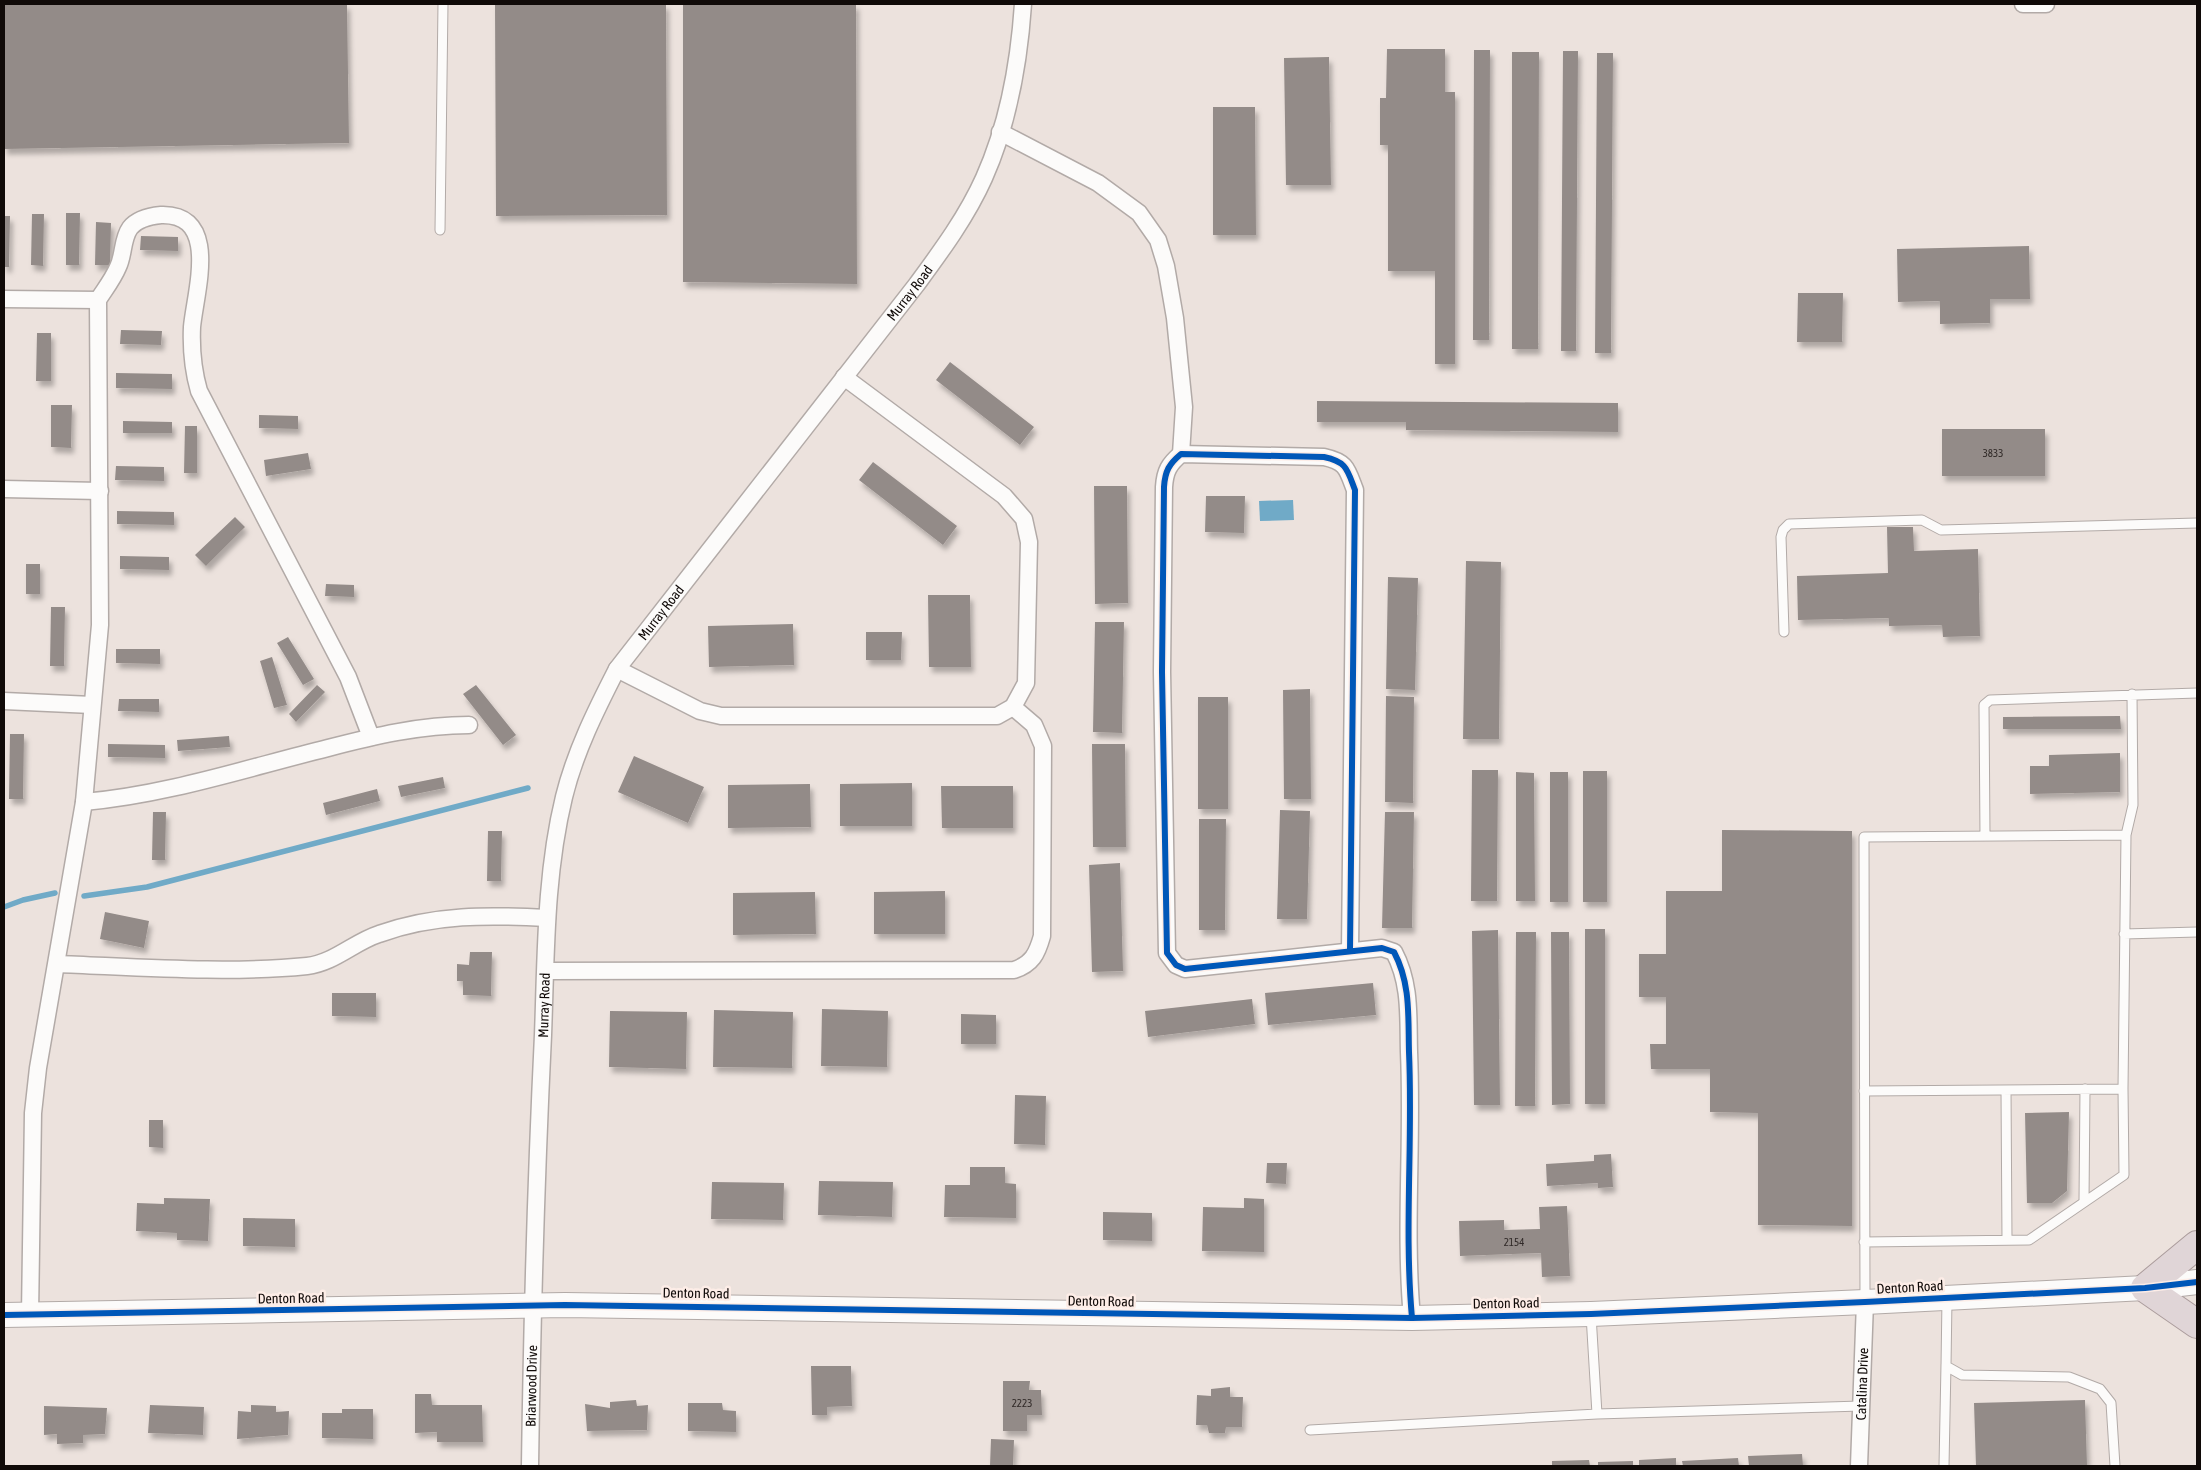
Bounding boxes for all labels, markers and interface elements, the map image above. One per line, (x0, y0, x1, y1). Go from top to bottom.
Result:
street label: Murray Road (884, 262, 936, 324)
house number: 3833 (1983, 447, 2003, 459)
street label: Murray Road (635, 582, 687, 643)
street label: Murray Road (535, 972, 553, 1038)
house number: 2154 (1504, 1236, 1524, 1248)
street label: Denton Road (1876, 1277, 1944, 1297)
street label: Denton Road (662, 1284, 730, 1302)
street label: Denton Road (257, 1289, 325, 1307)
street label: Denton Road (1067, 1292, 1135, 1310)
street label: Denton Road (1472, 1294, 1540, 1312)
street label: Briarwood Drive (523, 1345, 540, 1427)
street label: Catalina Drive (1853, 1347, 1871, 1421)
house number: 2223 (1012, 1397, 1032, 1409)

